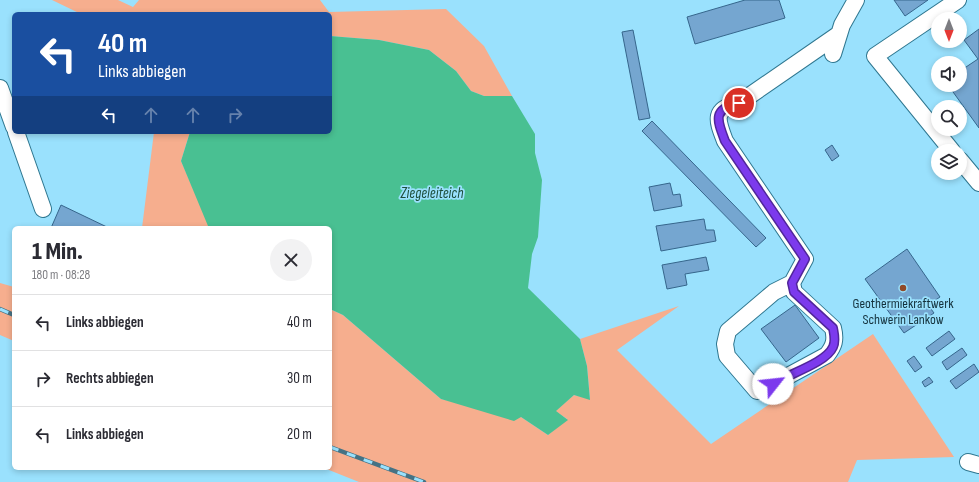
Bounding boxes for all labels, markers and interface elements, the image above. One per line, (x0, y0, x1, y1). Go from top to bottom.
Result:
north arrow (931, 12, 967, 48)
map controls (931, 12, 967, 180)
text: 40 m (98, 27, 147, 60)
icon: left (32, 28, 84, 80)
button: sound (931, 56, 967, 92)
text: Links abbiegen (98, 61, 186, 82)
pin (722, 86, 756, 120)
icon: arrive (728, 92, 750, 114)
button: search (931, 100, 967, 136)
icon: left (98, 104, 120, 126)
icon: ahead (140, 104, 162, 126)
icon: ahead (182, 104, 204, 126)
icon: right (224, 104, 246, 126)
button: layers (931, 144, 967, 180)
water label: Ziegeleiteich (399, 184, 464, 203)
text: 1 Min. (32, 237, 83, 266)
button: close (270, 239, 312, 281)
text: 180 m · 08:28 (32, 267, 90, 283)
marker: Geothermiekraftwerk Schwerin Lankow (898, 283, 908, 293)
place label: Geothermiekraftwerk Schwerin Lankow (852, 295, 954, 328)
icon: left (32, 312, 54, 334)
text: Links abbiegen (66, 313, 144, 332)
text: 40 m (287, 313, 312, 332)
position arrow (752, 363, 794, 405)
icon: right (32, 368, 54, 390)
text: Rechts abbiegen (66, 369, 154, 388)
text: 30 m (287, 369, 312, 388)
icon: left (32, 424, 54, 446)
text: Links abbiegen (66, 425, 144, 444)
text: 20 m (287, 425, 312, 444)

